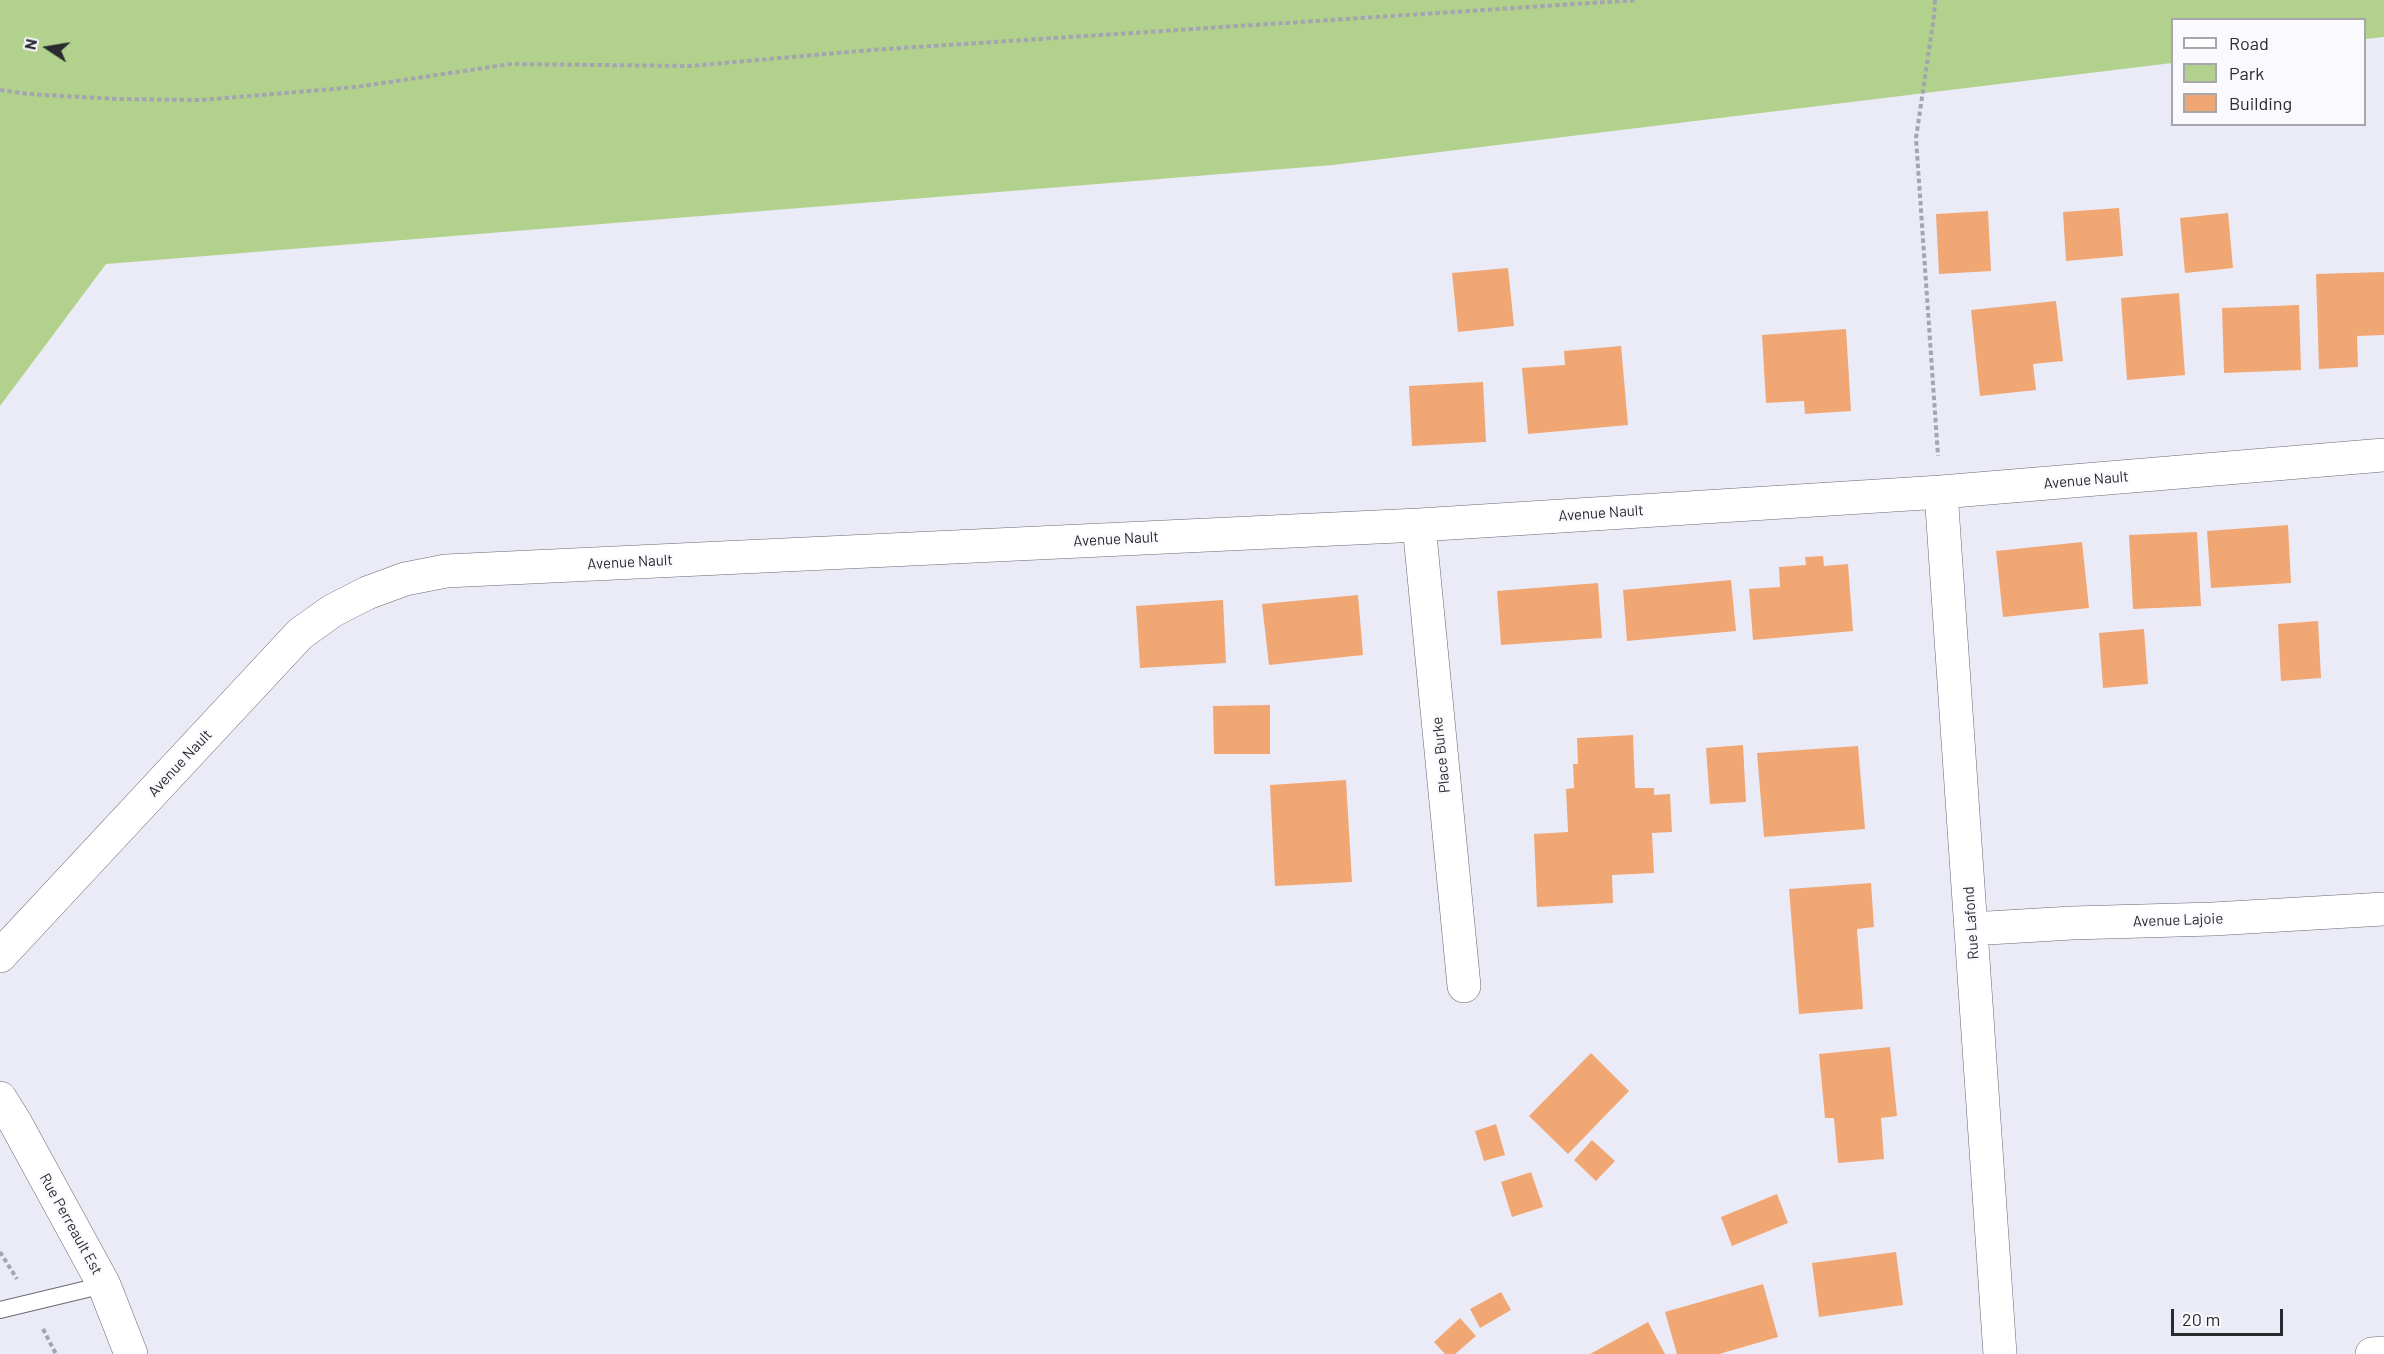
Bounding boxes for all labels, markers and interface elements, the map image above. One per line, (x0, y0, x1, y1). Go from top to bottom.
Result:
north arrow (18, 18, 78, 78)
legend (2171, 18, 2366, 126)
text: Road (2229, 32, 2269, 54)
text: N (20, 37, 40, 51)
text: Park (2229, 62, 2264, 84)
text: Building (2229, 92, 2292, 114)
street label: Avenue Nault (2043, 467, 2129, 493)
street label: Avenue Nault (1558, 501, 1644, 525)
street label: Avenue Nault (1073, 528, 1159, 550)
street label: Avenue Nault (587, 551, 673, 573)
street label: Place Burke (1428, 716, 1454, 794)
street label: Avenue Nault (144, 726, 216, 800)
street label: Rue Lafond (1959, 886, 1983, 960)
street label: Avenue Lajoie (2132, 909, 2224, 931)
street label: Rue Perreault Est (36, 1170, 106, 1278)
scale bar (2174, 1297, 2286, 1335)
text: 20 m (2182, 1308, 2220, 1330)

